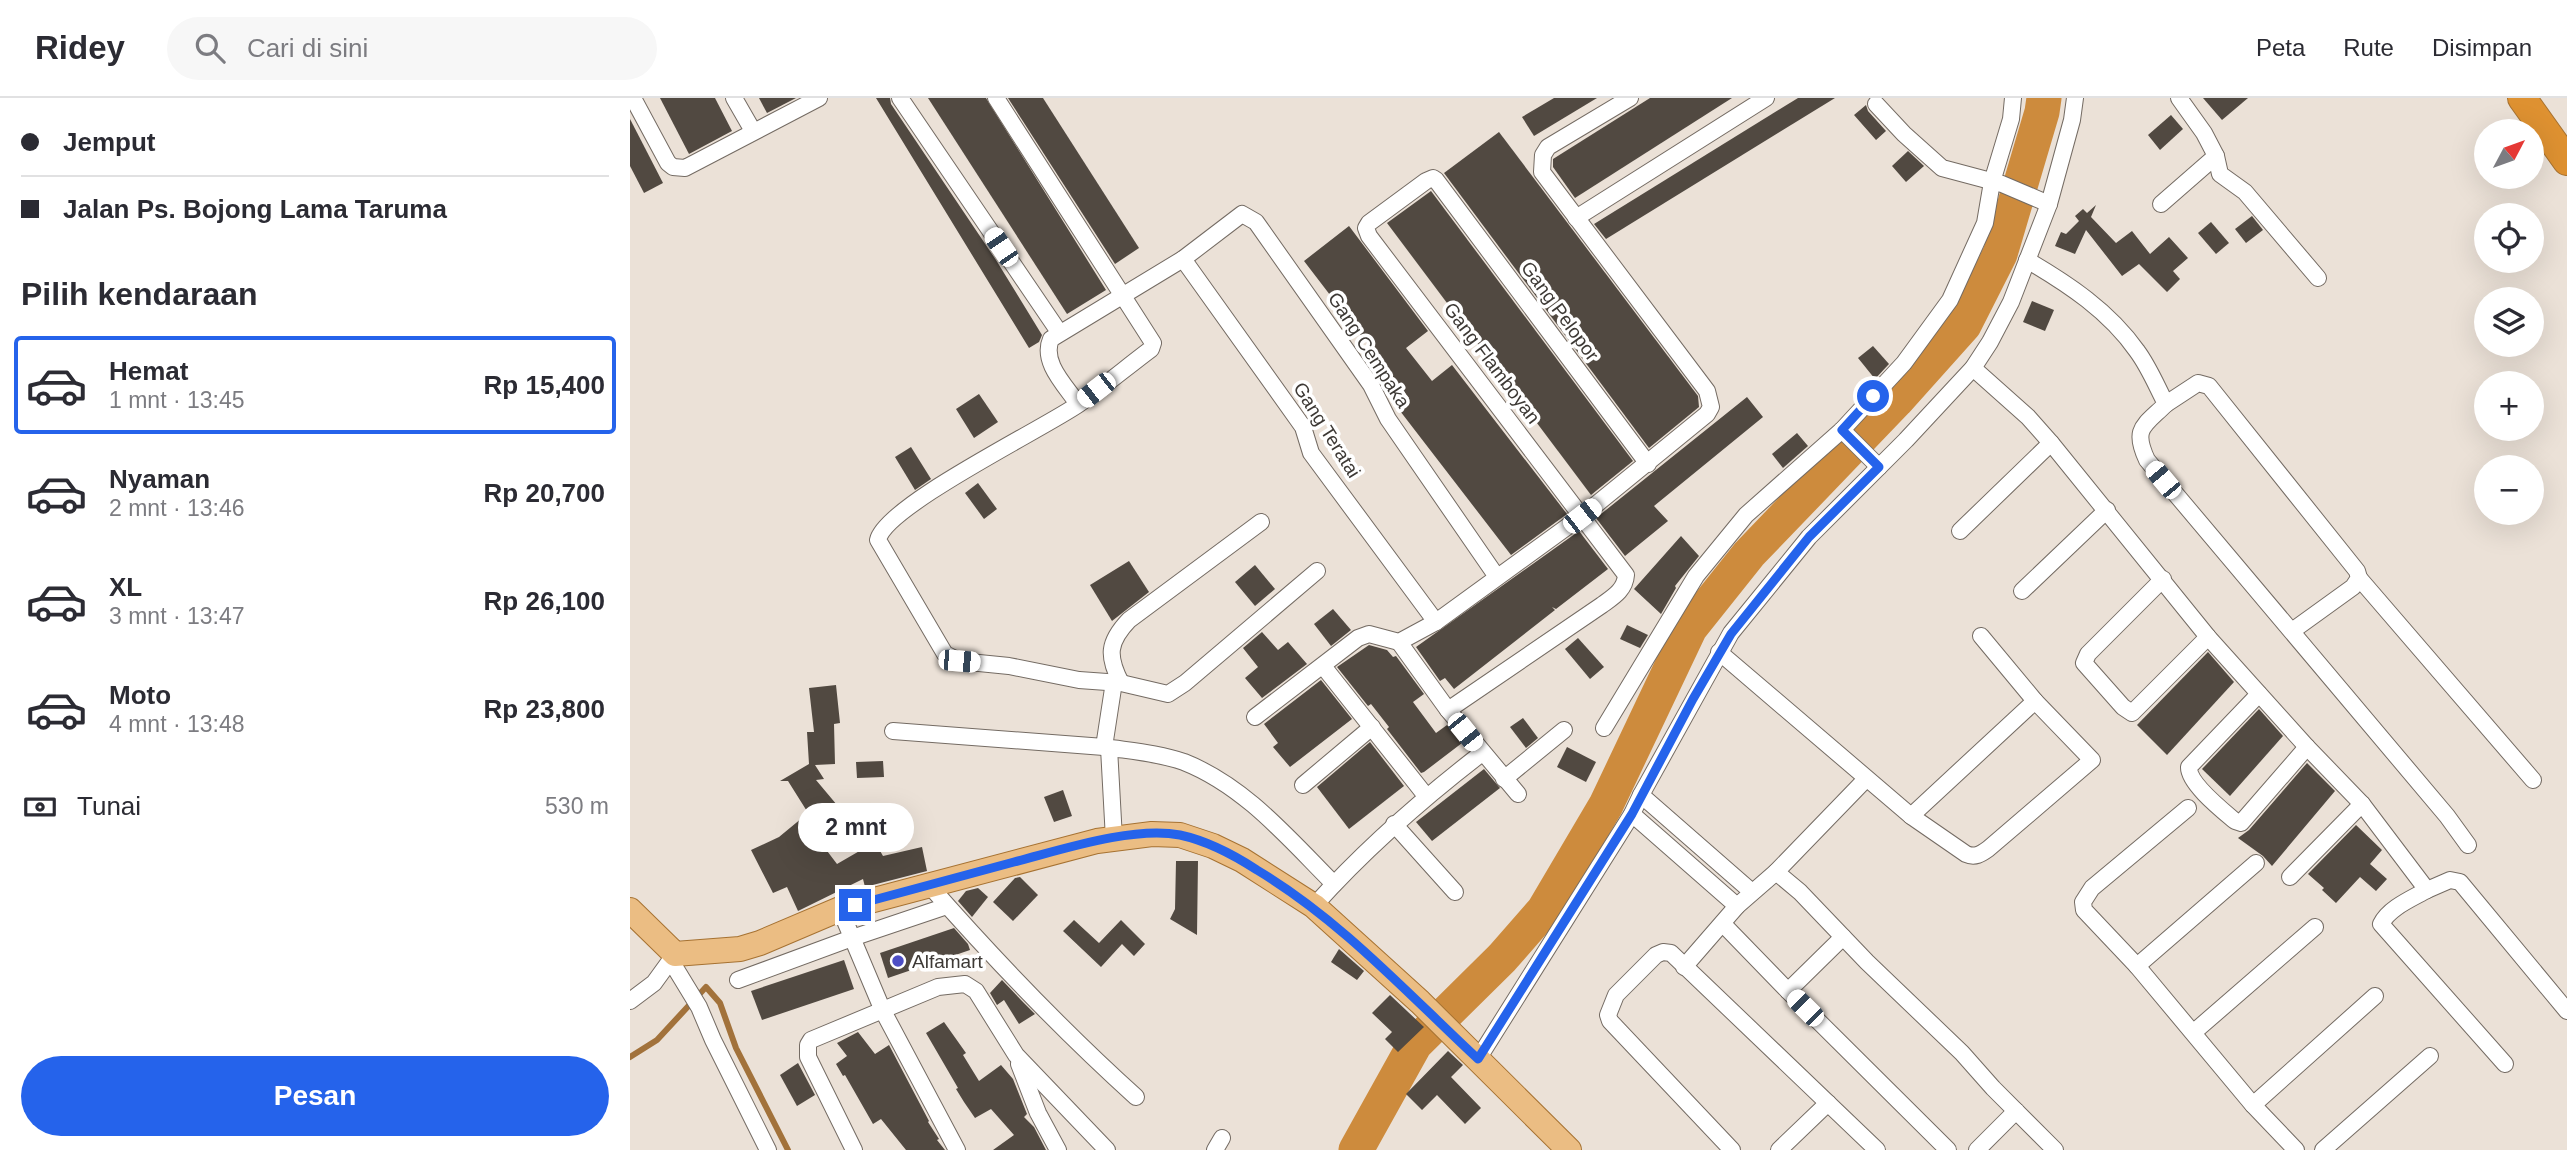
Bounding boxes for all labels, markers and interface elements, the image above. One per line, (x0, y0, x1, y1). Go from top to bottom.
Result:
search box (167, 17, 657, 80)
text: Ridey (35, 29, 125, 66)
icon: search (191, 29, 229, 67)
text: Cari di sini (247, 33, 368, 63)
text: Peta (2256, 34, 2305, 61)
text: Rute (2343, 34, 2394, 61)
text: Disimpan (2432, 34, 2532, 61)
north arrow (2474, 119, 2544, 189)
map controls (2474, 119, 2544, 525)
text: Jemput (63, 127, 155, 157)
text: Jalan Ps. Bojong Lama Taruma (63, 194, 447, 224)
button: locate (2474, 203, 2544, 273)
car (981, 224, 1022, 270)
street label: Gang Pelopor (1517, 257, 1603, 365)
text: Pilih kendaraan (21, 276, 258, 312)
button: layers (2474, 287, 2544, 357)
street label: Gang Cempaka (1324, 288, 1414, 412)
street label: Gang Flamboyan (1440, 298, 1544, 428)
icon: car (25, 354, 88, 417)
text: Hemat (109, 356, 188, 386)
car (1073, 369, 1120, 411)
text: Rp 15,400 (484, 370, 605, 400)
button: + (2474, 371, 2544, 441)
street label: Gang Teratai (1289, 378, 1365, 482)
route start (1857, 380, 1889, 412)
text: 1 mnt · 13:45 (109, 387, 245, 413)
button: − (2474, 455, 2544, 525)
car (2142, 457, 2185, 503)
icon: car (25, 462, 88, 525)
text: Nyaman (109, 464, 210, 494)
text: Rp 20,700 (484, 478, 605, 508)
text: 2 mnt · 13:46 (109, 495, 245, 521)
car (1559, 495, 1606, 537)
icon: car (25, 570, 88, 633)
text: XL (109, 572, 142, 602)
text: Rp 26,100 (484, 586, 605, 616)
text: 3 mnt · 13:47 (109, 603, 245, 629)
car (938, 649, 981, 673)
icon: car (25, 678, 88, 741)
text: Moto (109, 680, 171, 710)
text: Rp 23,800 (484, 694, 605, 724)
car (1444, 709, 1487, 755)
text: 4 mnt · 13:48 (109, 711, 245, 737)
icon: cash (21, 788, 59, 826)
text: Tunai (77, 791, 141, 821)
text: 530 m (545, 793, 609, 819)
callout: 2 mnt (797, 804, 913, 852)
text: 2 mnt (825, 814, 887, 840)
route end (839, 889, 871, 921)
place label: Alfamart (912, 951, 983, 972)
marker: Alfamart (890, 953, 906, 969)
car (1783, 986, 1828, 1030)
button: Pesan (21, 1056, 609, 1136)

